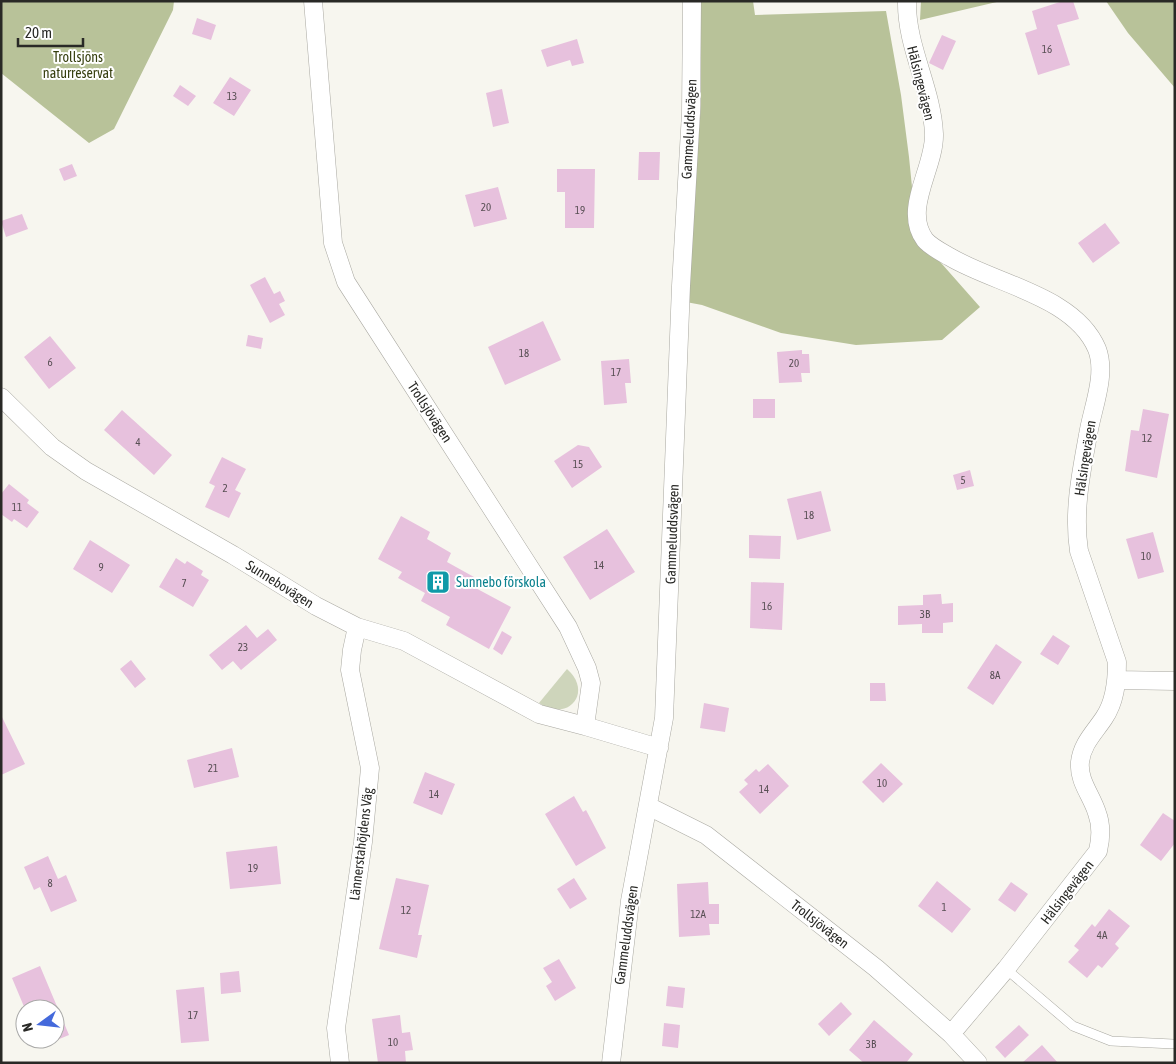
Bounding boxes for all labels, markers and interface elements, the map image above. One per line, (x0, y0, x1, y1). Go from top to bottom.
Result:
scale bar (18, 15, 82, 47)
text: 20 m (25, 24, 52, 41)
house number: 16 (1042, 43, 1052, 55)
street label: Hälsingevägen (904, 44, 938, 122)
park label: Trollsjöns naturreservat (43, 49, 113, 81)
street label: Gammeluddsvägen (678, 79, 700, 179)
house number: 13 (227, 90, 237, 102)
house number: 20 (481, 201, 491, 213)
house number: 19 (575, 204, 585, 216)
house number: 18 (519, 347, 529, 359)
house number: 6 (47, 356, 53, 368)
house number: 20 (789, 357, 799, 369)
house number: 17 (611, 366, 621, 378)
street label: Trollsjövägen (404, 379, 456, 445)
street label: Hälsingevägen (1071, 419, 1099, 497)
house number: 12 (1142, 432, 1152, 444)
house number: 4 (135, 436, 141, 448)
house number: 15 (573, 458, 583, 470)
house number: 5 (960, 474, 966, 486)
house number: 2 (222, 482, 228, 494)
street label: Gammeluddsvägen (662, 484, 682, 584)
house number: 11 (12, 501, 22, 513)
house number: 18 (804, 509, 814, 521)
house number: 10 (1141, 550, 1151, 562)
street label: Sunnebovägen (243, 557, 317, 611)
house number: 14 (594, 559, 604, 571)
house number: 9 (98, 561, 104, 573)
building icon: Sunnebo förskola (425, 569, 451, 595)
place label: Sunnebo förskola (456, 574, 546, 590)
house number: 7 (181, 577, 187, 589)
house number: 16 (762, 600, 772, 612)
house number: 3B (920, 608, 931, 620)
house number: 23 (238, 641, 248, 653)
house number: 8A (990, 669, 1001, 681)
house number: 21 (208, 762, 218, 774)
house number: 10 (877, 777, 887, 789)
house number: 14 (759, 783, 769, 795)
street label: Lännerstahöjdens Väg (346, 787, 376, 901)
house number: 14 (429, 788, 439, 800)
street label: Hälsingevägen (1037, 857, 1097, 927)
house number: 19 (248, 862, 258, 874)
house number: 8 (47, 877, 53, 889)
street label: Gammeluddsvägen (611, 884, 641, 986)
street label: Trollsjövägen (788, 896, 852, 952)
house number: 1 (941, 901, 947, 913)
house number: 12 (401, 904, 411, 916)
house number: 12A (690, 908, 706, 920)
house number: 4A (1097, 929, 1108, 941)
north arrow (15, 999, 65, 1049)
house number: 17 (188, 1009, 198, 1021)
text: N (19, 1021, 36, 1033)
house number: 10 (388, 1036, 398, 1048)
house number: 3B (866, 1038, 877, 1050)

